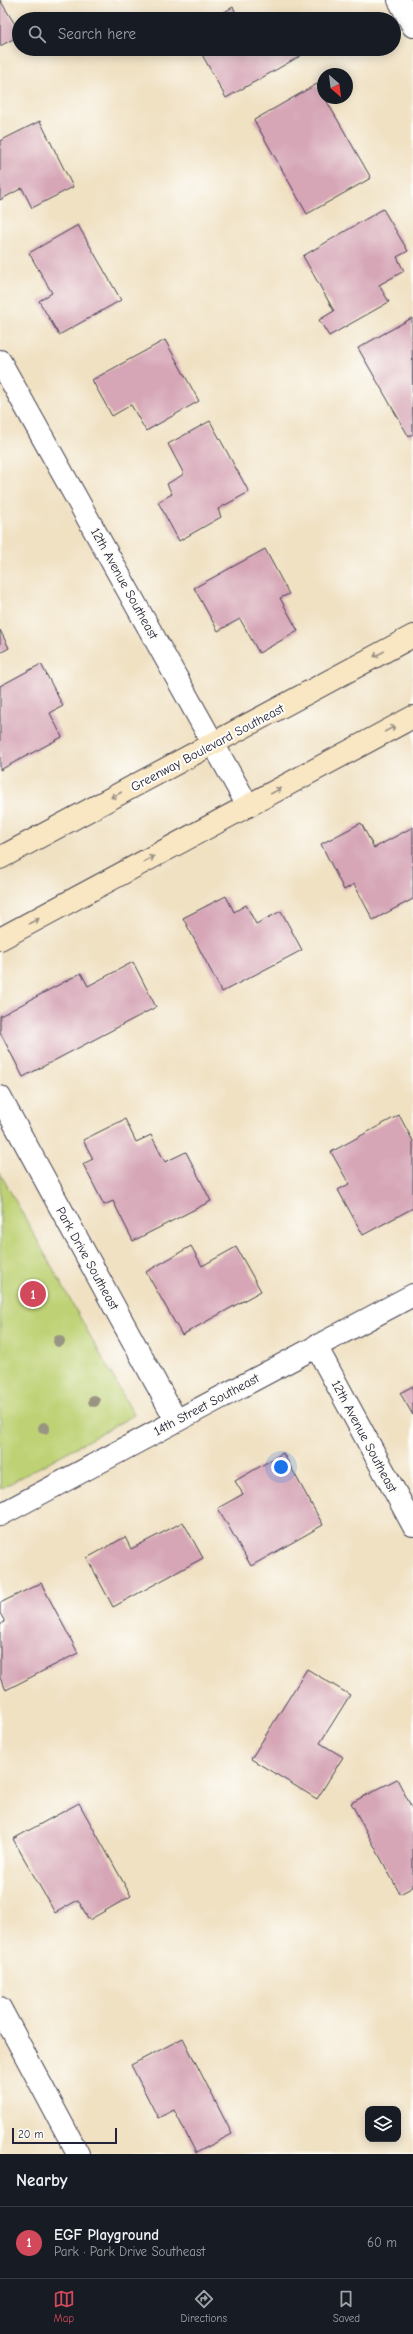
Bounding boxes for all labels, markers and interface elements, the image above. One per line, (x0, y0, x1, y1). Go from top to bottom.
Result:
search box (12, 12, 401, 56)
icon: search (26, 23, 48, 45)
text: Search here (58, 25, 136, 43)
north arrow (317, 68, 353, 104)
street label: 12th Avenue Southeast (88, 525, 162, 642)
one-way arrow (373, 651, 385, 659)
street label: Greenway Boulevard Southeast (128, 700, 288, 794)
one-way arrow (384, 725, 396, 733)
one-way arrow (269, 787, 281, 794)
one-way arrow (110, 792, 122, 800)
one-way arrow (143, 855, 155, 862)
one-way arrow (28, 916, 40, 924)
street label: Park Drive Southeast (53, 1204, 123, 1313)
pin: 1 (20, 1279, 46, 1309)
street label: 14th Street Southeast (151, 1370, 263, 1439)
street label: 12th Avenue Southeast (329, 1378, 401, 1496)
your location (271, 1457, 291, 1477)
map controls (365, 2106, 401, 2142)
button: layers (365, 2106, 401, 2142)
scale bar (12, 2126, 117, 2145)
text: 20 m (18, 2128, 43, 2141)
text: Nearby (16, 2171, 67, 2190)
text: EGF Playground (54, 2226, 159, 2244)
text: 1 (26, 2235, 32, 2250)
text: 60 m (367, 2235, 397, 2250)
text: Park · Park Drive Southeast (54, 2244, 205, 2259)
tab: Map (53, 2288, 75, 2325)
tab: Directions (181, 2288, 227, 2325)
tab: Saved (333, 2288, 360, 2325)

